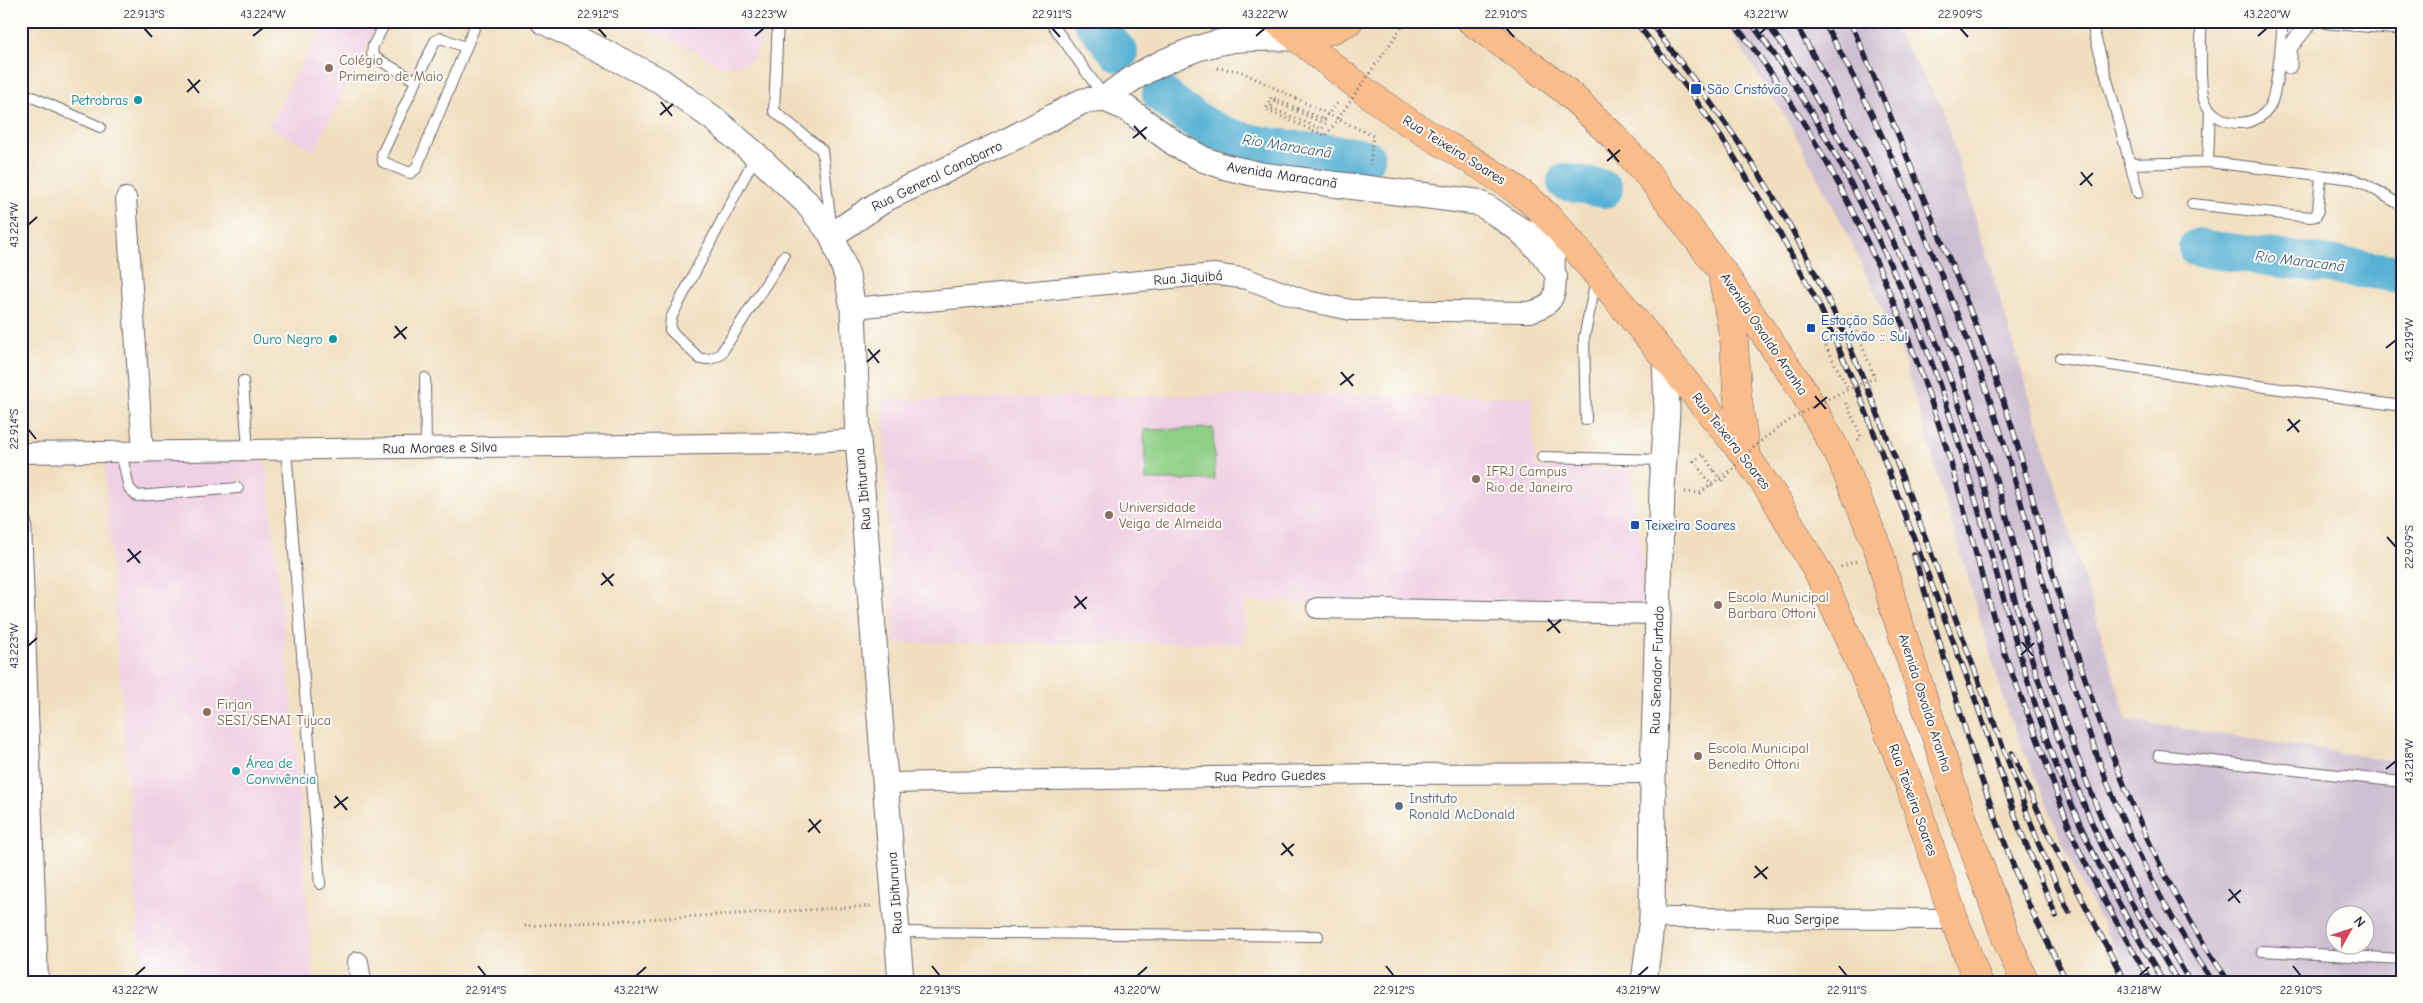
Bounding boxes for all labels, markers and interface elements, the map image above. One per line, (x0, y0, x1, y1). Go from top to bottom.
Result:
text: 22.913°S (123, 7, 165, 21)
text: 43.224°W (240, 7, 286, 21)
text: 22.912°S (577, 7, 619, 21)
text: 43.223°W (741, 7, 787, 21)
text: 22.911°S (1032, 7, 1072, 21)
text: 43.222°W (1242, 7, 1289, 21)
text: 22.910°S (1485, 7, 1528, 21)
text: 43.221°W (1744, 7, 1789, 21)
text: 22.909°S (1938, 7, 1982, 21)
text: 43.220°W (2244, 7, 2291, 21)
place label: Colégio Primeiro de Maio (339, 52, 443, 85)
marker: Colégio Primeiro de Maio (323, 62, 335, 74)
place label: São Cristóvão (1707, 81, 1788, 98)
marker: São Cristóvão (1689, 82, 1703, 96)
place label: Petrobras (71, 92, 128, 109)
marker: Petrobras (132, 94, 144, 106)
street label: Rua Teixeira Soares (1399, 112, 1509, 189)
water label: Rio Maracanã (1241, 130, 1334, 162)
street label: Rua General Canabarro (869, 137, 1005, 215)
street label: Avenida Maracanã (1226, 158, 1338, 192)
text: 43.224°W (7, 202, 21, 248)
water label: Rio Maracanã (2254, 247, 2347, 276)
street label: Rua Jiquibá (1153, 267, 1223, 289)
street label: Avenida Osvaldo Aranha (1717, 269, 1811, 399)
place label: Estação São Cristóvão :: Sul (1821, 312, 1908, 345)
text: 43.219°W (2402, 317, 2416, 362)
marker: Estação São Cristóvão :: Sul (1805, 322, 1817, 334)
place label: Ouro Negro (253, 331, 323, 348)
marker: Ouro Negro (327, 333, 339, 345)
street label: Rua Teixeira Soares (1688, 389, 1774, 493)
text: 22.914°S (7, 408, 21, 449)
street label: Rua Moraes e Silva (382, 438, 498, 458)
street label: Rua Ibituruna (851, 447, 875, 531)
place label: IFRJ Campus Rio de Janeiro (1486, 463, 1573, 496)
marker: IFRJ Campus Rio de Janeiro (1470, 473, 1482, 485)
place label: Universidade Veiga de Almeida (1119, 499, 1222, 532)
marker: Universidade Veiga de Almeida (1103, 509, 1115, 521)
place label: Teixeira Soares (1645, 517, 1736, 534)
marker: Teixeira Soares (1629, 519, 1641, 531)
text: 22.909°S (2402, 525, 2416, 569)
place label: Escola Municipal Barbara Ottoni (1728, 589, 1829, 622)
marker: Escola Municipal Barbara Ottoni (1712, 599, 1724, 611)
street label: Rua Senador Furtado (1646, 605, 1668, 735)
text: 43.223°W (7, 623, 21, 669)
street label: Avenida Osvaldo Aranha (1895, 632, 1955, 774)
place label: Firjan SESI/SENAI Tijuca (217, 696, 331, 729)
marker: Firjan SESI/SENAI Tijuca (201, 706, 213, 718)
text: 43.218°W (2402, 738, 2416, 783)
place label: Escola Municipal Benedito Ottoni (1708, 740, 1809, 773)
street label: Rua Teixeira Soares (1885, 742, 1941, 859)
marker: Escola Municipal Benedito Ottoni (1692, 750, 1704, 762)
place label: Área de Convivência (246, 755, 316, 788)
marker: Área de Convivência (230, 765, 242, 777)
street label: Rua Pedro Guedes (1214, 767, 1326, 785)
place label: Instituto Ronald McDonald (1409, 790, 1515, 823)
marker: Instituto Ronald McDonald (1393, 800, 1405, 812)
street label: Rua Ibituruna (884, 851, 906, 935)
north arrow (2326, 906, 2376, 956)
street label: Rua Sergipe (1767, 911, 1839, 928)
text: N (2350, 913, 2369, 931)
text: 43.222°W (112, 983, 159, 997)
text: 22.914°S (466, 983, 507, 997)
text: 43.221°W (614, 983, 659, 997)
text: 22.913°S (919, 983, 961, 997)
text: 43.220°W (1114, 983, 1161, 997)
text: 22.912°S (1373, 983, 1415, 997)
text: 43.219°W (1616, 983, 1661, 997)
text: 22.911°S (1827, 983, 1867, 997)
text: 43.218°W (2117, 983, 2162, 997)
text: 22.910°S (2280, 983, 2323, 997)

